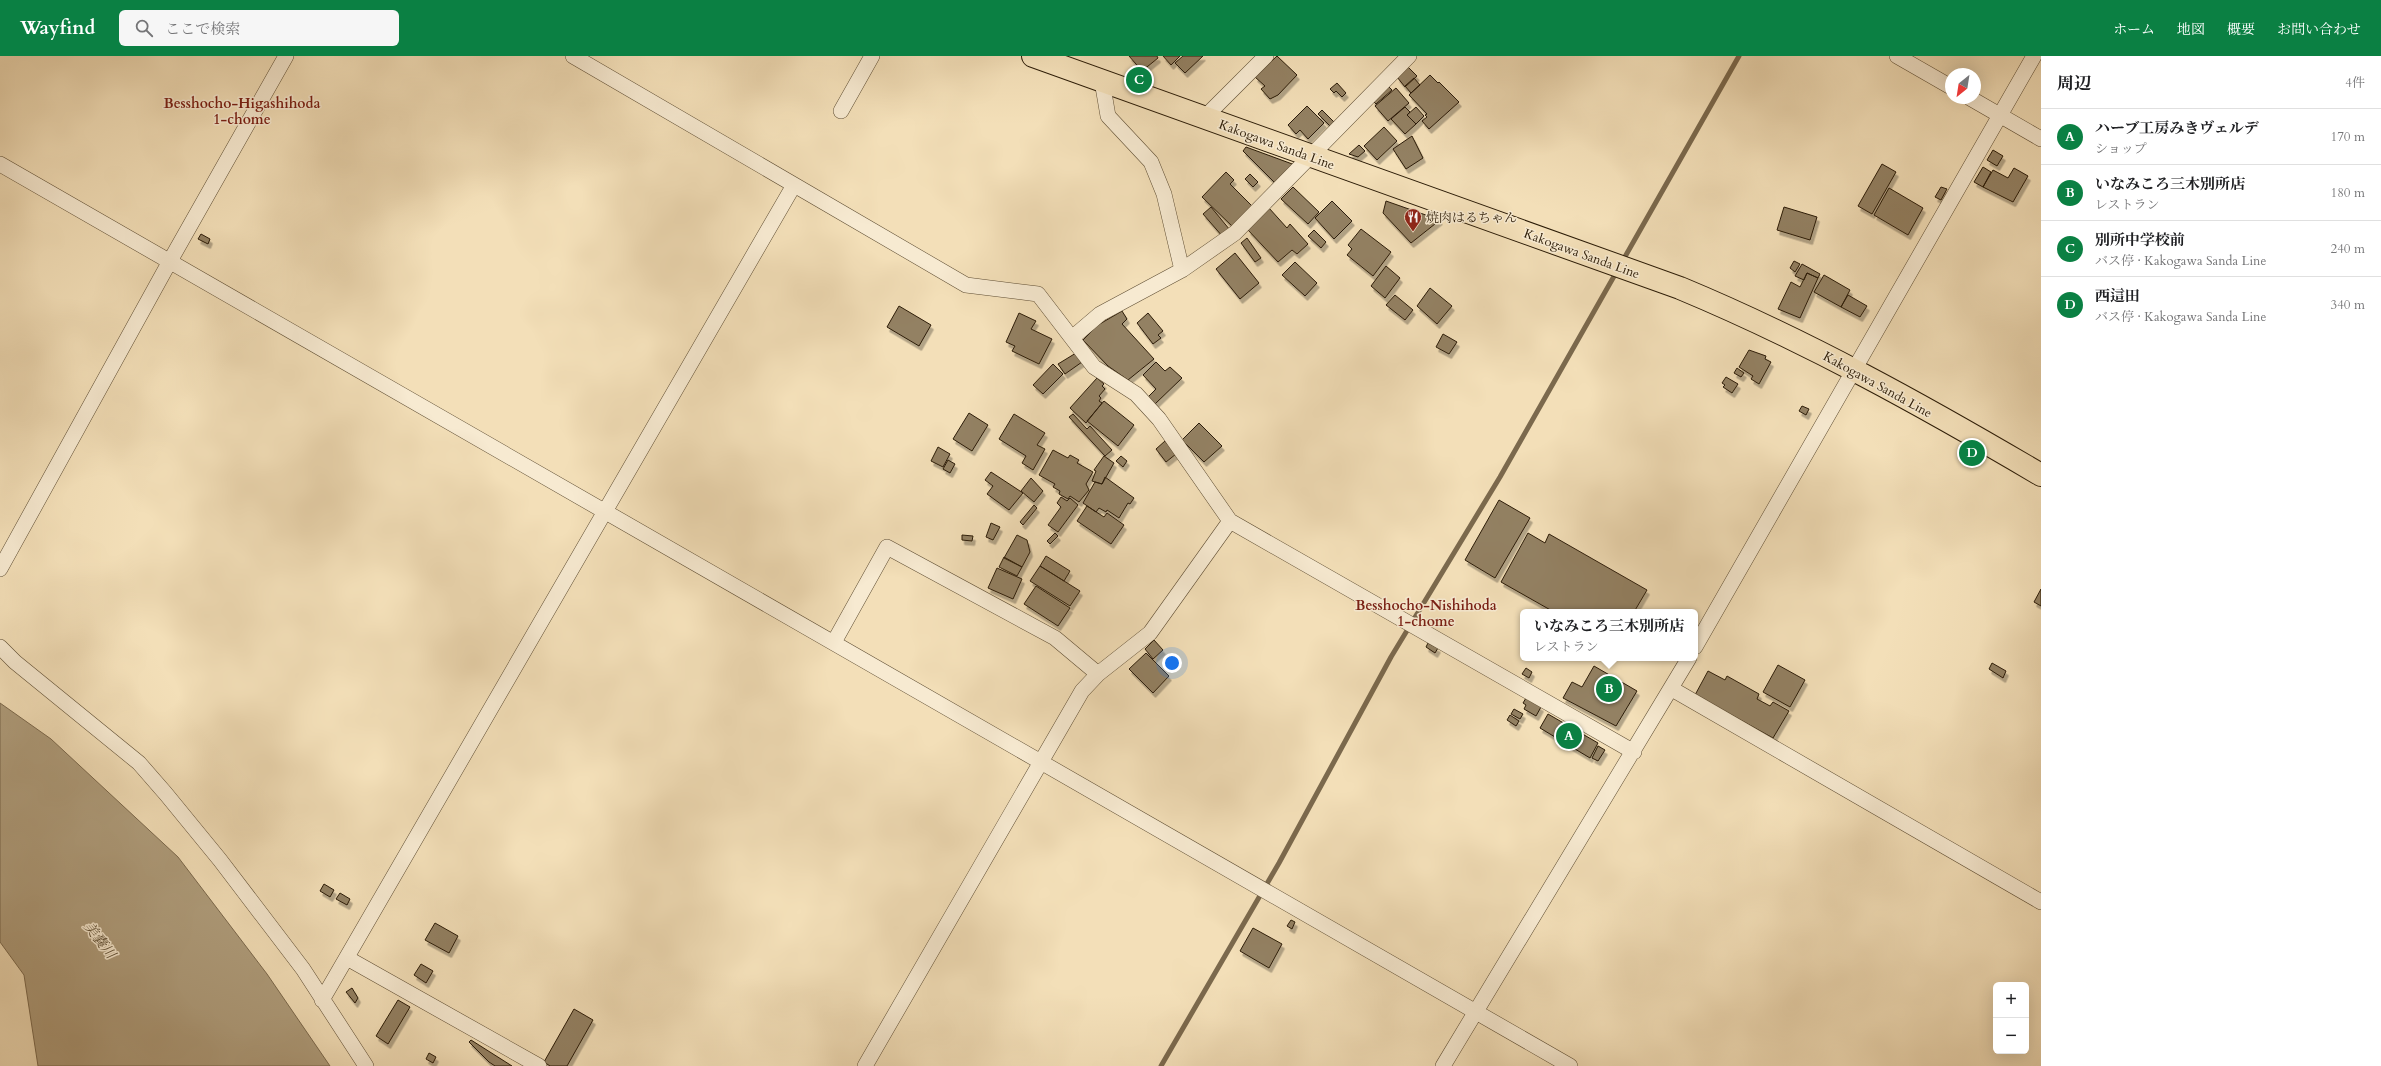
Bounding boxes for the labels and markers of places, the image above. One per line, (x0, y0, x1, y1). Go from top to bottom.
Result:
pin: C (1126, 65, 1152, 95)
restaurant icon: 焼肉はるちゃん (1403, 207, 1423, 232)
place label: 焼肉はるちゃん (1426, 209, 1517, 227)
pin: D (1959, 438, 1985, 468)
pin: B (1596, 674, 1622, 704)
pin: A (1556, 721, 1582, 751)

